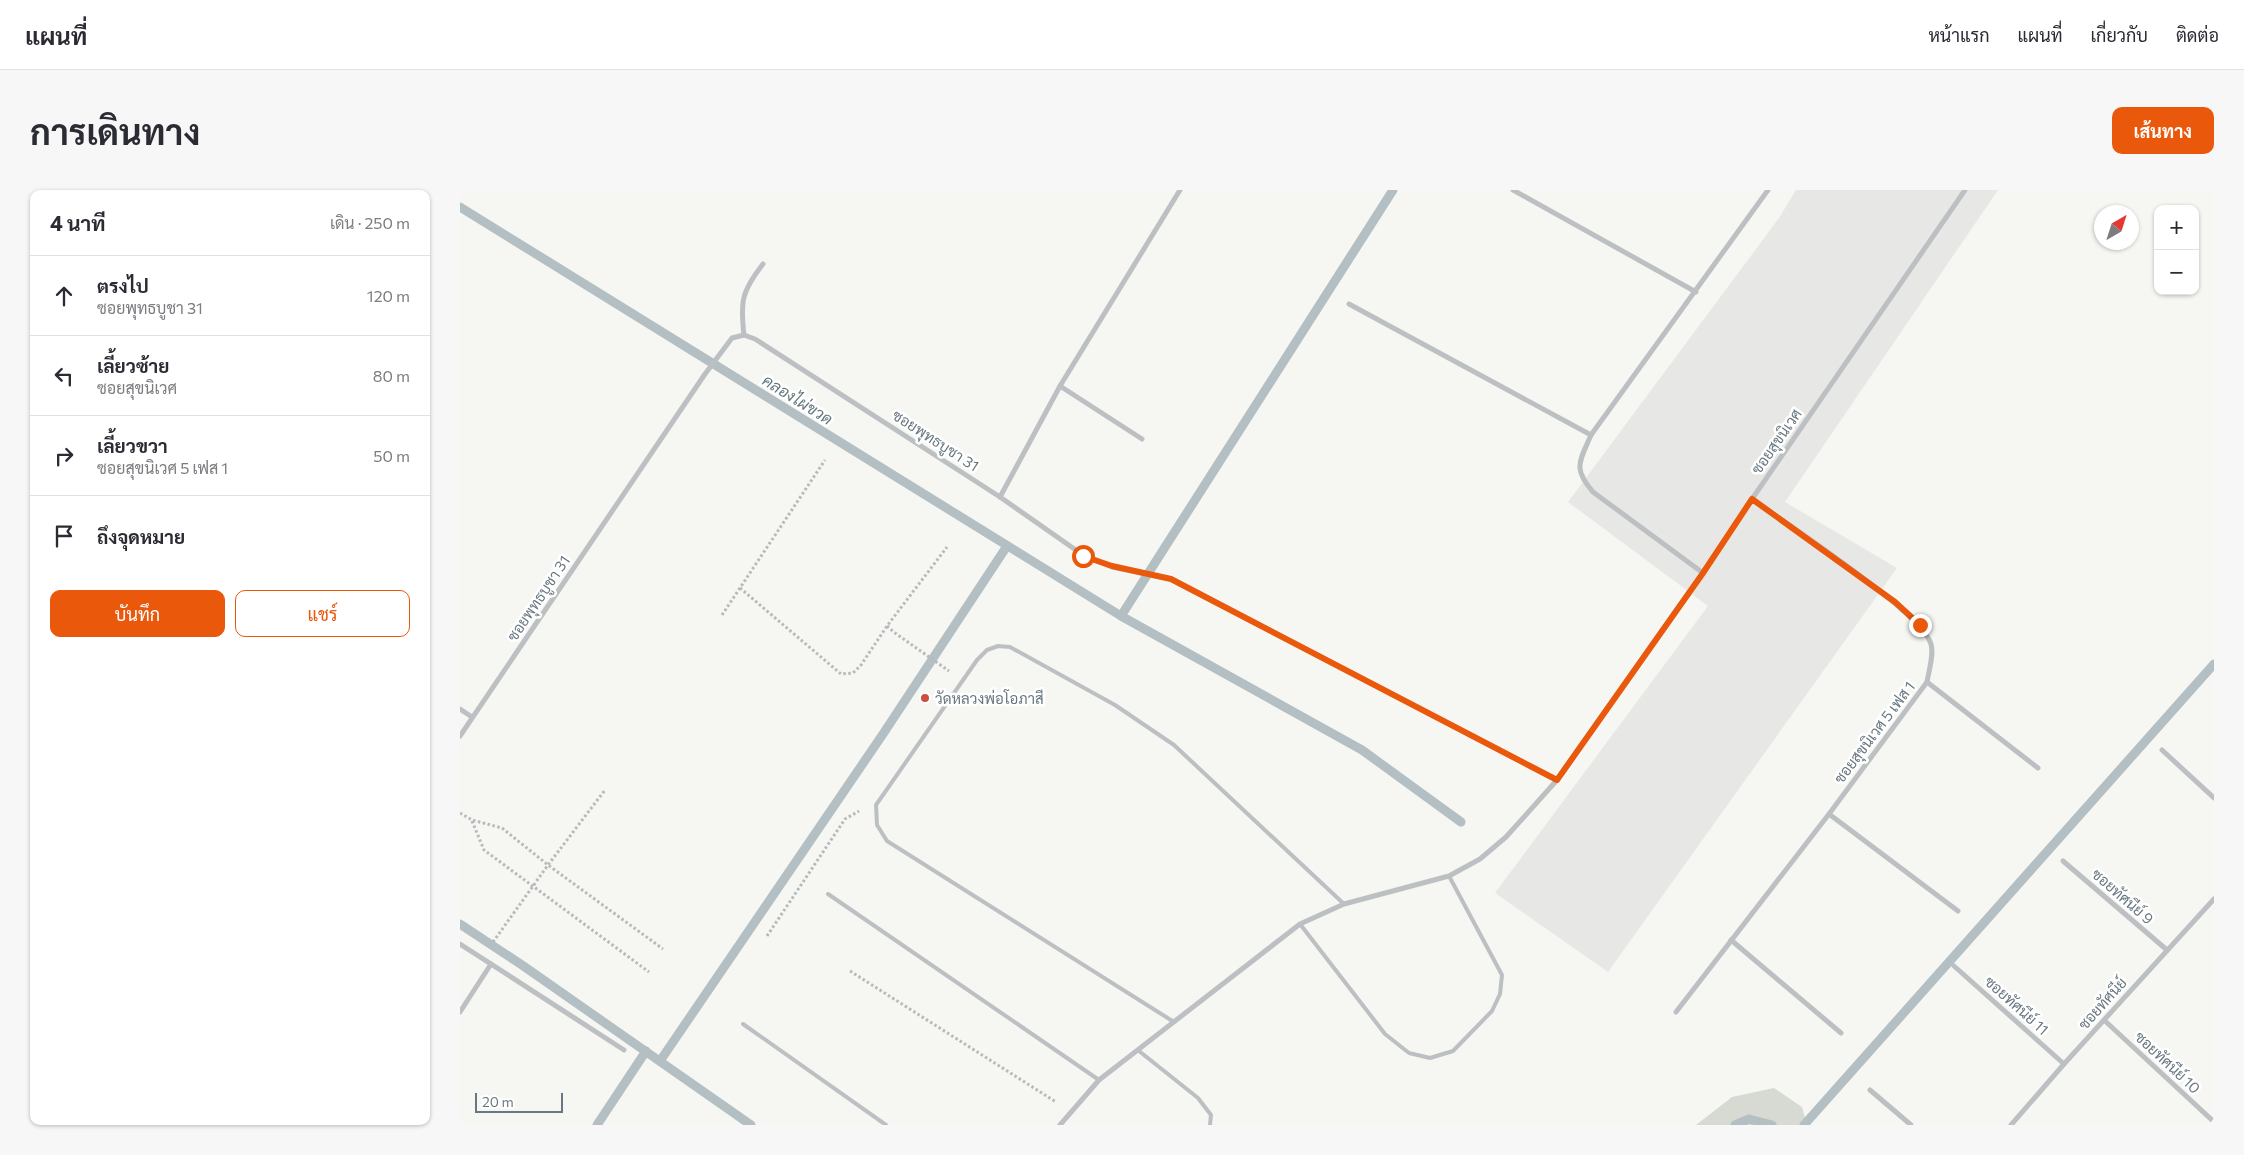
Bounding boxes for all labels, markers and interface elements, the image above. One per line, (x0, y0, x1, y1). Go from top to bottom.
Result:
text: แผนที่ (25, 21, 87, 50)
text: หน้าแรก (1928, 24, 1990, 46)
text: แผนที่ (2018, 24, 2062, 46)
text: เกี่ยวกับ (2090, 24, 2148, 46)
text: ติดต่อ (2176, 24, 2219, 46)
button: เส้นทาง (2112, 107, 2214, 154)
text: การเดินทาง (30, 109, 200, 152)
north arrow (2094, 205, 2139, 250)
map controls (2154, 205, 2199, 295)
button: + (2154, 205, 2199, 250)
text: 4 นาที (50, 210, 106, 235)
text: เดิน · 250 m (330, 213, 410, 232)
button: − (2154, 250, 2199, 295)
text: ตรงไป (97, 274, 149, 297)
icon: ahead (50, 282, 78, 310)
text: 120 m (367, 286, 410, 305)
text: ซอยพุทธบูชา 31 (97, 298, 203, 317)
text: เลี้ยวซ้าย (97, 354, 169, 377)
icon: left (50, 362, 78, 390)
text: 80 m (373, 366, 410, 385)
water label: คลองไผ่ขวด (759, 369, 837, 428)
text: ซอยสุขนิเวศ (97, 378, 177, 397)
street label: ซอยพุทธบูชา 31 (888, 405, 983, 477)
street label: ซอยสุขนิเวศ (1747, 405, 1807, 479)
text: เลี้ยวขวา (97, 434, 168, 457)
icon: right (50, 442, 78, 470)
text: 50 m (373, 446, 410, 465)
text: ซอยสุขนิเวศ 5 เฟส 1 (97, 458, 228, 477)
icon: arrive (50, 522, 78, 550)
text: ถึงจุดหมาย (97, 525, 185, 548)
route start (1072, 545, 1095, 568)
street label: ซอยพุทธบูชา 31 (503, 552, 576, 646)
button: บันทึก (50, 590, 225, 637)
button: แชร์ (235, 590, 410, 637)
route end (1909, 614, 1932, 637)
street label: ซอยสุขนิเวศ 5 เฟส 1 (1830, 677, 1921, 788)
place label: วัดหลวงพ่อโอภาสี (935, 689, 1044, 707)
marker: วัดหลวงพ่อโอภาสี (919, 692, 931, 704)
street label: ซอยทัศนีย์ 9 (2089, 864, 2157, 928)
street label: ซอยทัศนีย์ 11 (1981, 972, 2053, 1038)
street label: ซอยทัศนีย์ (2074, 973, 2130, 1033)
street label: ซอยทัศนีย์ 10 (2132, 1027, 2204, 1097)
scale bar (475, 1090, 562, 1113)
text: 20 m (482, 1093, 514, 1110)

